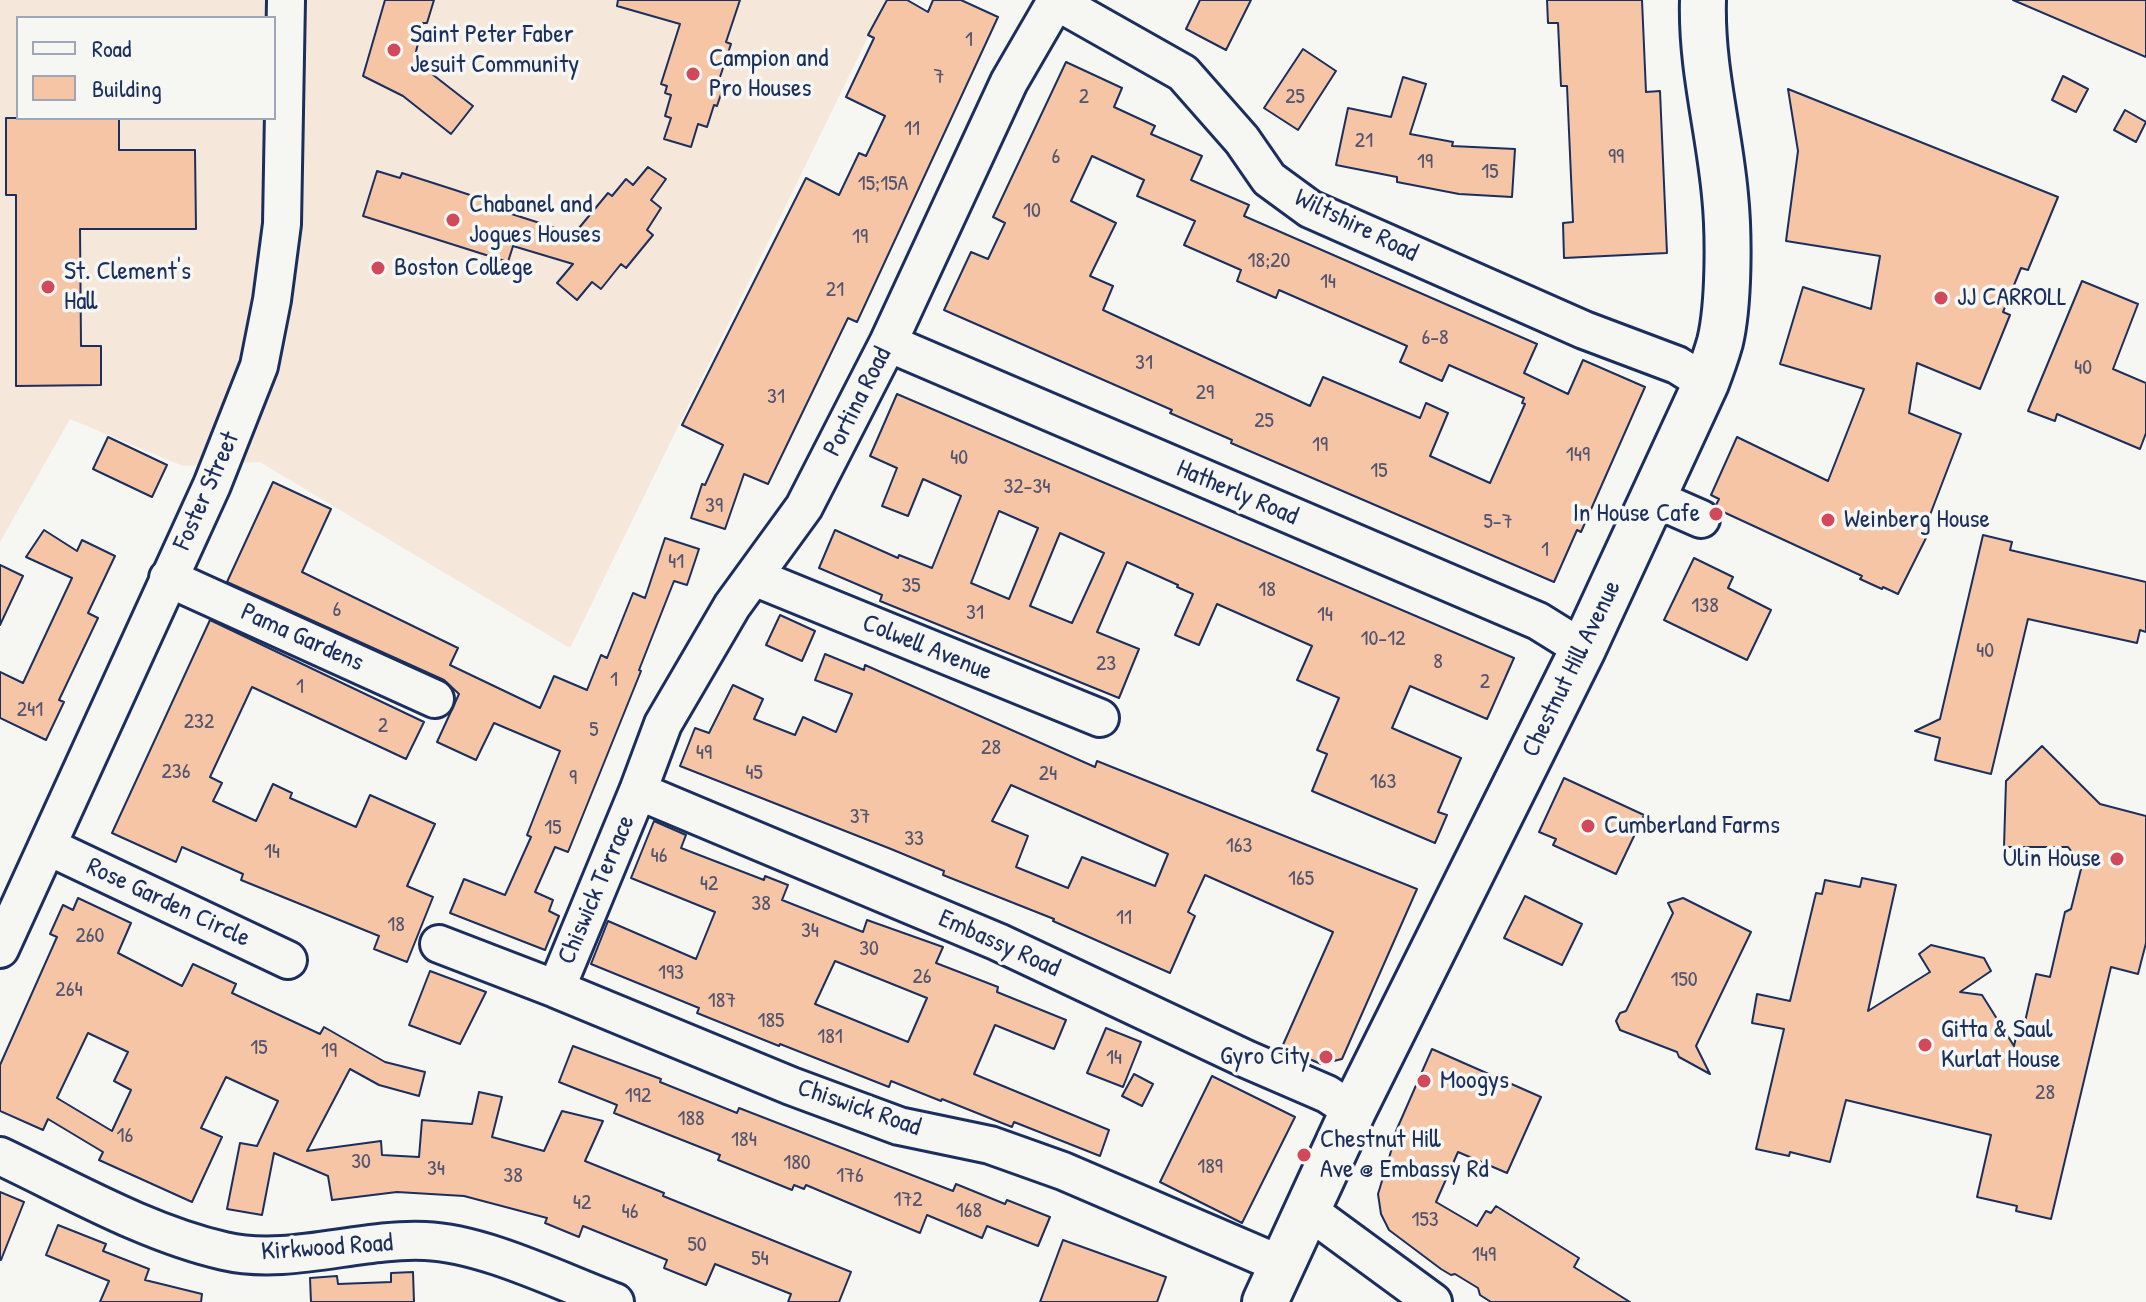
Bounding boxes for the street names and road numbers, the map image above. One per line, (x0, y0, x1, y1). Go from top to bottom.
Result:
street label: Wiltshire Road (1289, 183, 1423, 269)
street label: Portina Road (817, 342, 899, 462)
street label: Foster Street (167, 427, 247, 555)
street label: Hatherly Road (1171, 453, 1303, 533)
street label: Chestnut Hill Avenue (1516, 576, 1628, 762)
street label: Pama Gardens (236, 597, 368, 679)
street label: Colwell Avenue (858, 608, 996, 688)
street label: Chiswick Terrace (552, 811, 642, 969)
street label: Rose Garden Circle (81, 851, 255, 955)
street label: Embassy Road (933, 903, 1065, 985)
street label: Chiswick Road (793, 1072, 925, 1144)
street label: Kirkwood Road (260, 1228, 394, 1268)

